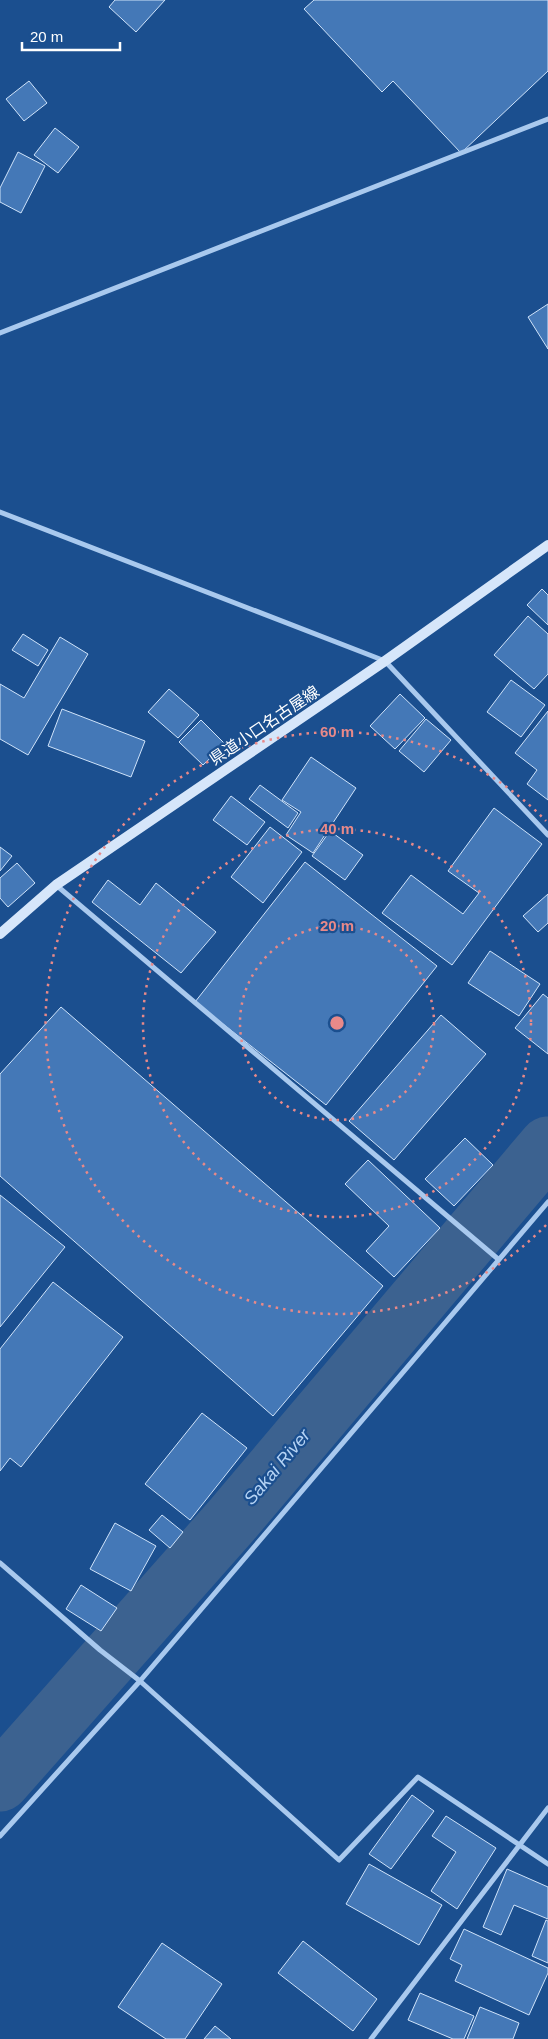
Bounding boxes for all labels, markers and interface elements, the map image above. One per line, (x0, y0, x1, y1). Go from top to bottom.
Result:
scale bar (22, 20, 120, 52)
text: 20 m (30, 28, 63, 45)
street label: 県道小口名古屋線 (206, 683, 322, 768)
text: 60 m (320, 723, 354, 740)
text: 40 m (320, 820, 354, 837)
text: 20 m (320, 917, 354, 934)
centre of rings (328, 1014, 346, 1032)
water label: Sakai River (240, 1425, 315, 1509)

